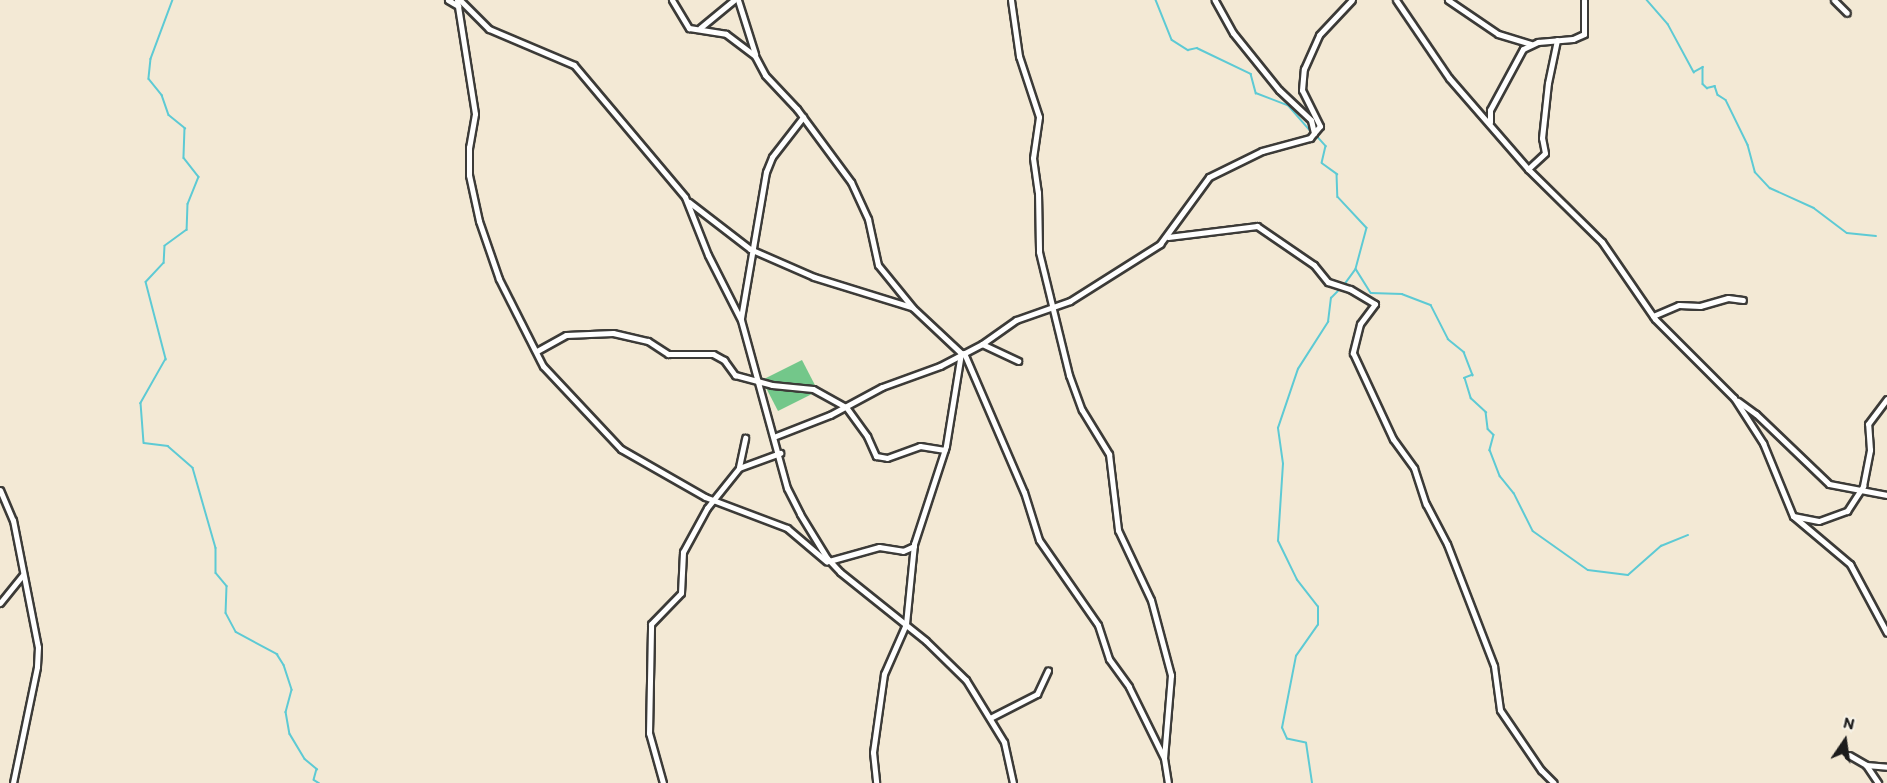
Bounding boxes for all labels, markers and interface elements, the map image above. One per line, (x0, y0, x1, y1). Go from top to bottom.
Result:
north arrow (1815, 711, 1875, 771)
text: N (1842, 713, 1857, 733)

